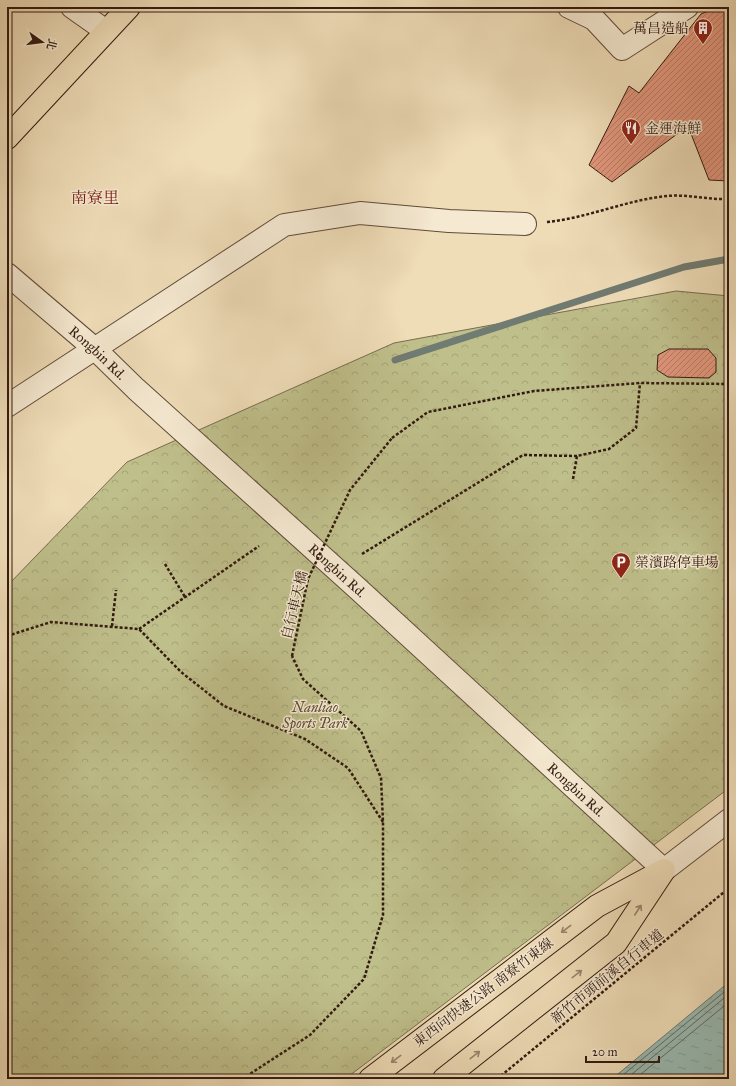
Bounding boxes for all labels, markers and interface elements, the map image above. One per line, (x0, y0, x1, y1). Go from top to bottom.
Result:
building icon: 萬昌造船 (692, 17, 714, 45)
place label: 萬昌造船 (633, 20, 689, 37)
north arrow (22, 22, 62, 62)
text: 北 (44, 37, 59, 51)
restaurant icon: 金運海鮮 (620, 117, 642, 145)
place label: 金運海鮮 (645, 120, 702, 137)
district label: 南寮里 (71, 188, 119, 207)
street label: Rongbin Rd. (65, 322, 130, 384)
street label: Rongbin Rd. (305, 540, 370, 601)
parking icon: 榮濱路停車場 (610, 551, 632, 579)
place label: 榮濱路停車場 (635, 554, 719, 571)
street label: 自行車天橋 (278, 569, 311, 641)
park label: Nanliao Sports Park (281, 699, 349, 733)
street label: Rongbin Rd. (544, 759, 608, 820)
one-way arrow (633, 905, 642, 916)
one-way arrow (560, 925, 571, 934)
street label: 新竹市頭前溪自行車道 (548, 926, 667, 1027)
street label: 東西向快速公路 南寮竹東線 (410, 934, 557, 1051)
one-way arrow (571, 970, 582, 979)
scale bar (586, 1038, 659, 1064)
text: 20 m (592, 1045, 618, 1059)
one-way arrow (469, 1050, 480, 1059)
one-way arrow (390, 1055, 401, 1064)

